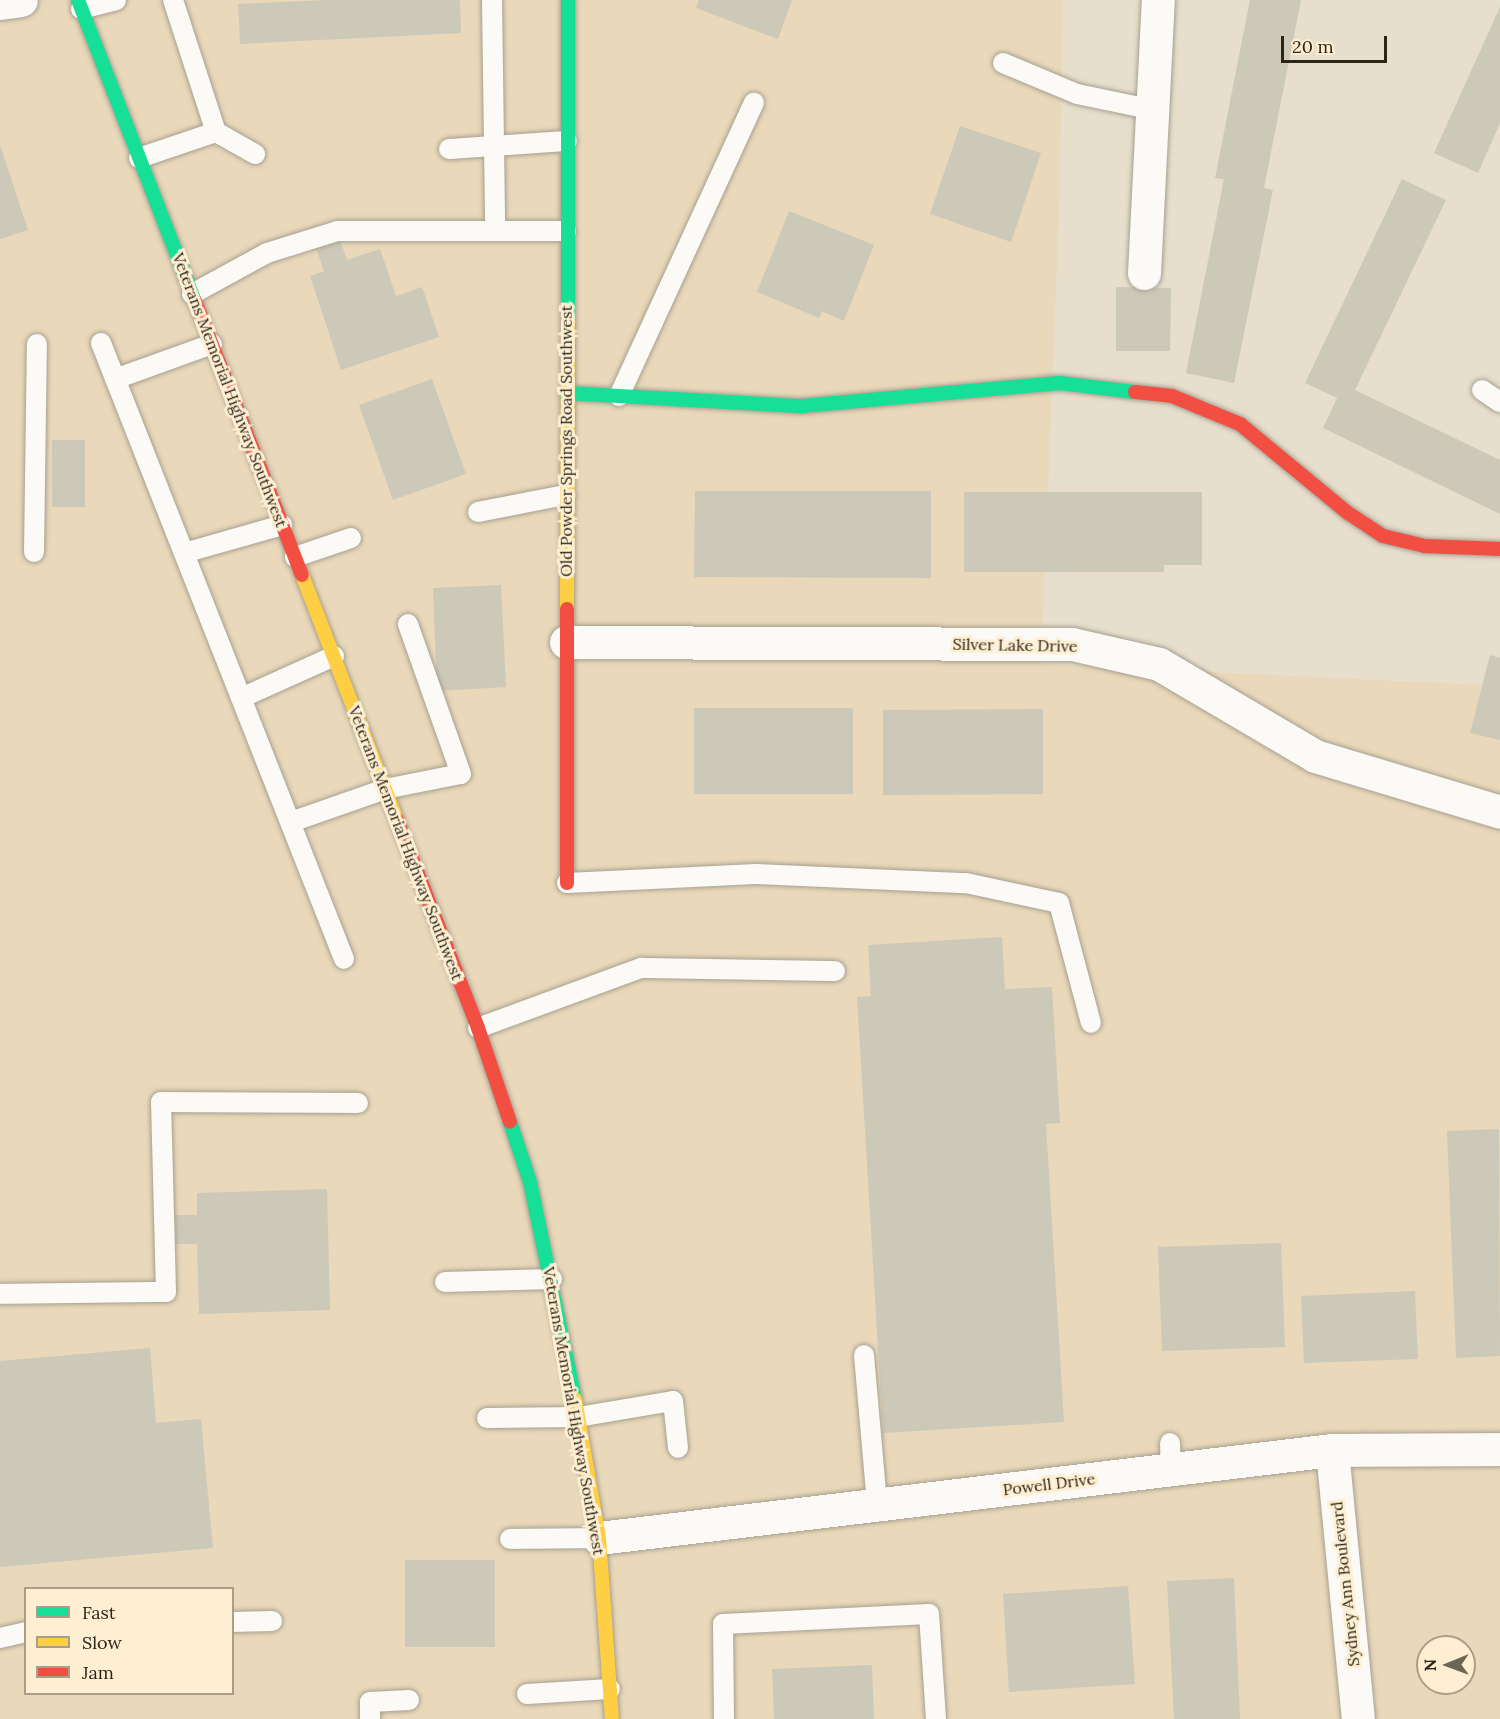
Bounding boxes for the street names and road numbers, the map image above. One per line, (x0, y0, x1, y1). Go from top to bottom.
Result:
street label: Veterans Memorial Highway Southwest (169, 250, 291, 530)
street label: Old Powder Springs Road Southwest (556, 305, 576, 577)
street label: Silver Lake Drive (952, 634, 1078, 656)
street label: Veterans Memorial Highway Southwest (345, 703, 467, 983)
street label: Veterans Memorial Highway Southwest (539, 1265, 609, 1557)
street label: Powell Drive (1002, 1469, 1096, 1499)
street label: Sydney Ann Boulevard (1327, 1501, 1363, 1667)

